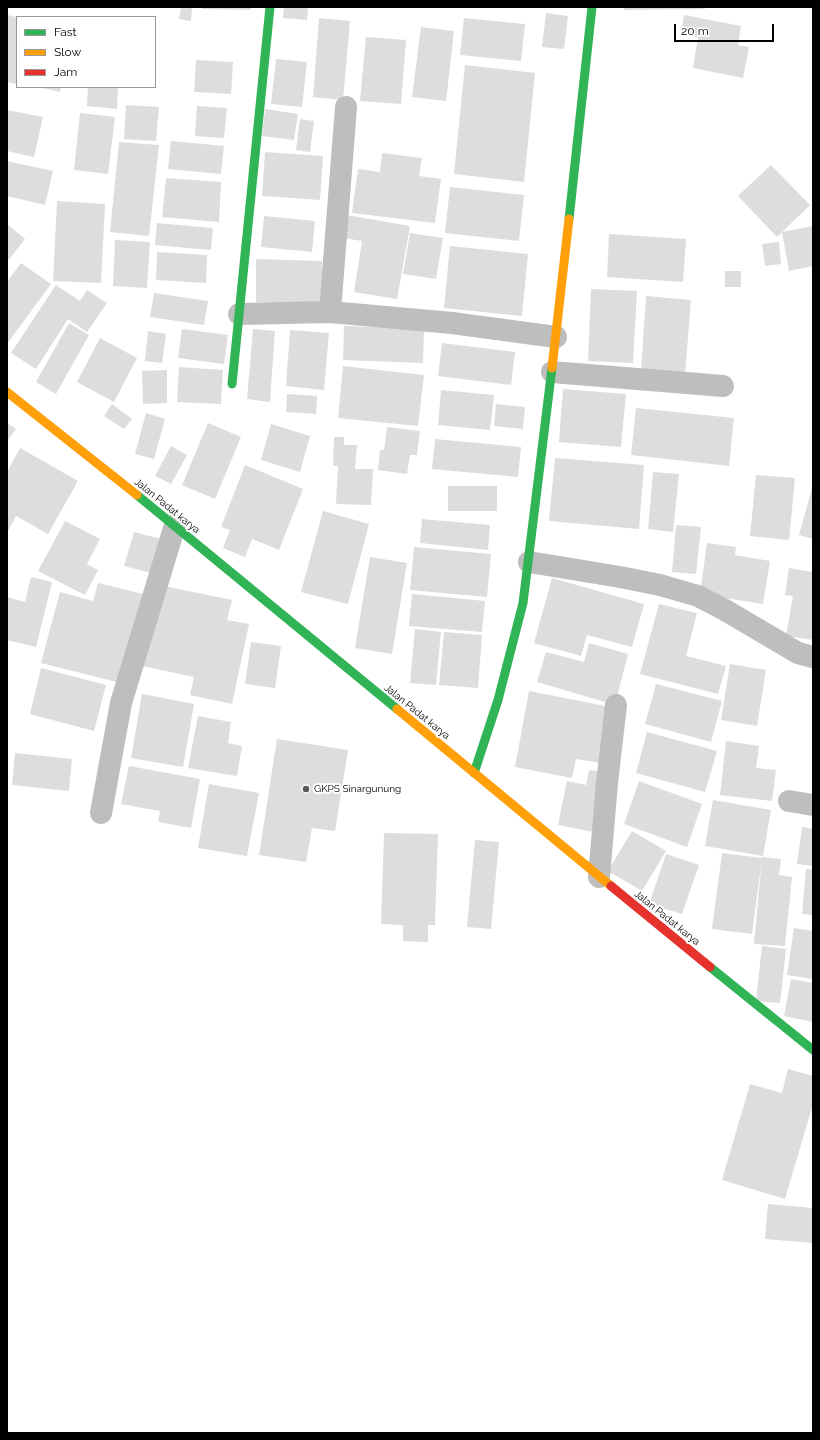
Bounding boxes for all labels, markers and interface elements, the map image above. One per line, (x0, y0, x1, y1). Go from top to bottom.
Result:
legend (16, 16, 156, 88)
scale bar (676, 16, 776, 42)
text: 20 m (681, 24, 709, 38)
text: Fast (54, 25, 77, 39)
text: Slow (54, 45, 81, 59)
text: Jam (54, 65, 77, 79)
street label: Jalan Padat karya (132, 476, 202, 536)
street label: Jalan Padat karya (382, 682, 452, 742)
place label: GKPS Sinargunung (314, 783, 401, 795)
marker: GKPS Sinargunung (301, 784, 311, 794)
street label: Jalan Padat karya (632, 888, 702, 948)

